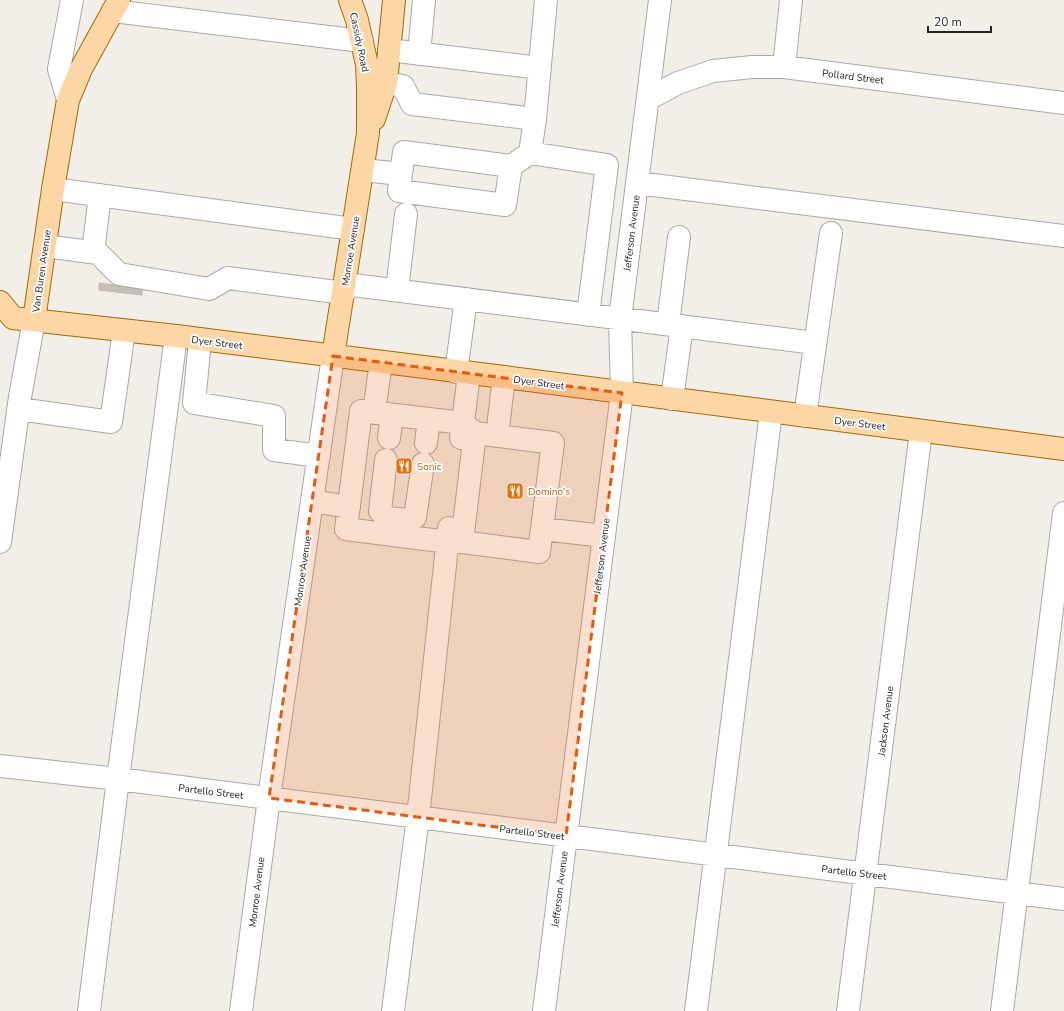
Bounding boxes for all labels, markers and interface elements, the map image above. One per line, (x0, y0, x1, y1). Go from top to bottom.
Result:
scale bar (928, 8, 991, 34)
street label: Cassidy Road (346, 11, 372, 73)
text: 20 m (934, 14, 962, 30)
street label: Pollard Street (821, 66, 885, 88)
street label: Jefferson Avenue (620, 194, 644, 273)
street label: Monroe Avenue (339, 215, 363, 287)
street label: Van Buren Avenue (29, 229, 55, 314)
street label: Dyer Street (191, 333, 244, 353)
street label: Dyer Street (513, 372, 566, 394)
street label: Dyer Street (834, 414, 887, 434)
restaurant icon: Sonic (394, 456, 414, 476)
place label: Sonic (417, 460, 442, 474)
restaurant icon: Domino's (505, 481, 525, 501)
place label: Domino's (528, 485, 570, 499)
street label: Jefferson Avenue (590, 517, 614, 596)
street label: Monroe Avenue (291, 535, 315, 607)
street label: Jackson Avenue (875, 685, 897, 758)
street label: Partello Street (178, 781, 245, 803)
street label: Partello Street (499, 822, 566, 844)
street label: Jefferson Avenue (548, 850, 572, 929)
street label: Monroe Avenue (246, 856, 268, 928)
street label: Partello Street (821, 862, 888, 884)

